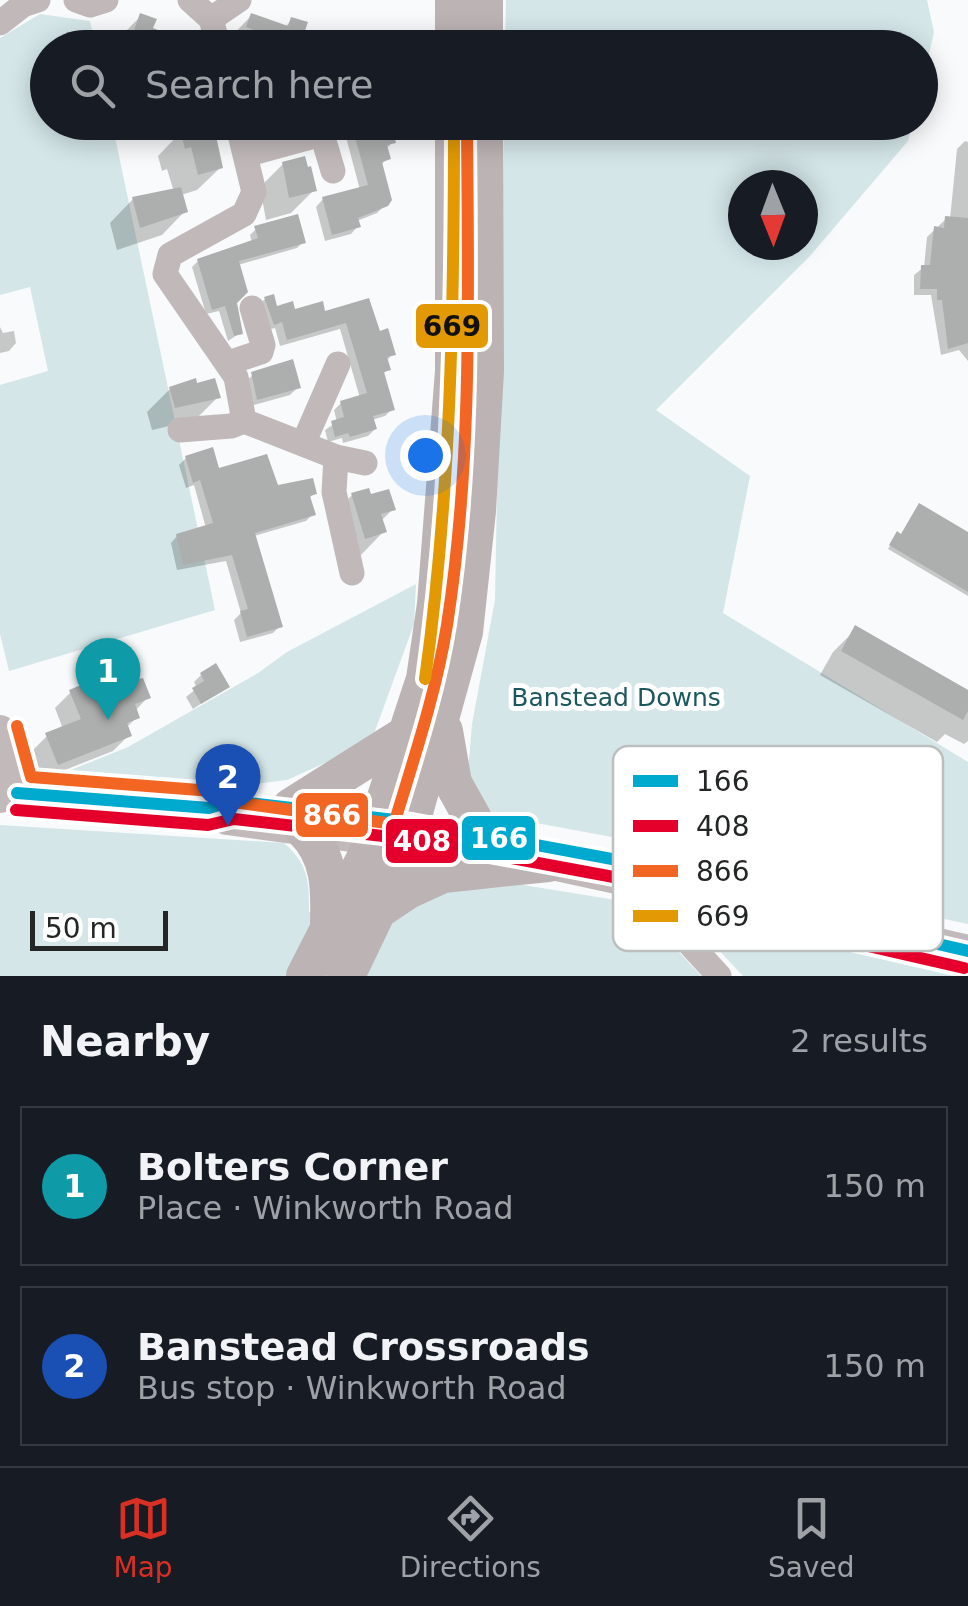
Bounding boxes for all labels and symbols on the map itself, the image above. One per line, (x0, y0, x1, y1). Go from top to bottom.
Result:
north arrow (728, 170, 818, 260)
line badge: 669 (414, 302, 490, 350)
text: 669 (423, 310, 481, 343)
your location (400, 430, 451, 481)
pin: 1 (76, 638, 140, 720)
park label: Banstead Downs (511, 683, 721, 712)
pin: 2 (196, 744, 260, 826)
legend (613, 746, 943, 951)
text: 166 (696, 765, 749, 798)
line badge: 866 (294, 791, 370, 839)
text: 866 (303, 799, 361, 832)
text: 408 (696, 810, 749, 843)
line badge: 166 (460, 814, 537, 862)
line badge: 408 (384, 817, 460, 865)
text: 166 (470, 822, 528, 855)
text: 408 (393, 825, 451, 858)
text: 866 (696, 855, 749, 888)
text: 669 (696, 900, 749, 933)
scale bar (30, 906, 168, 950)

